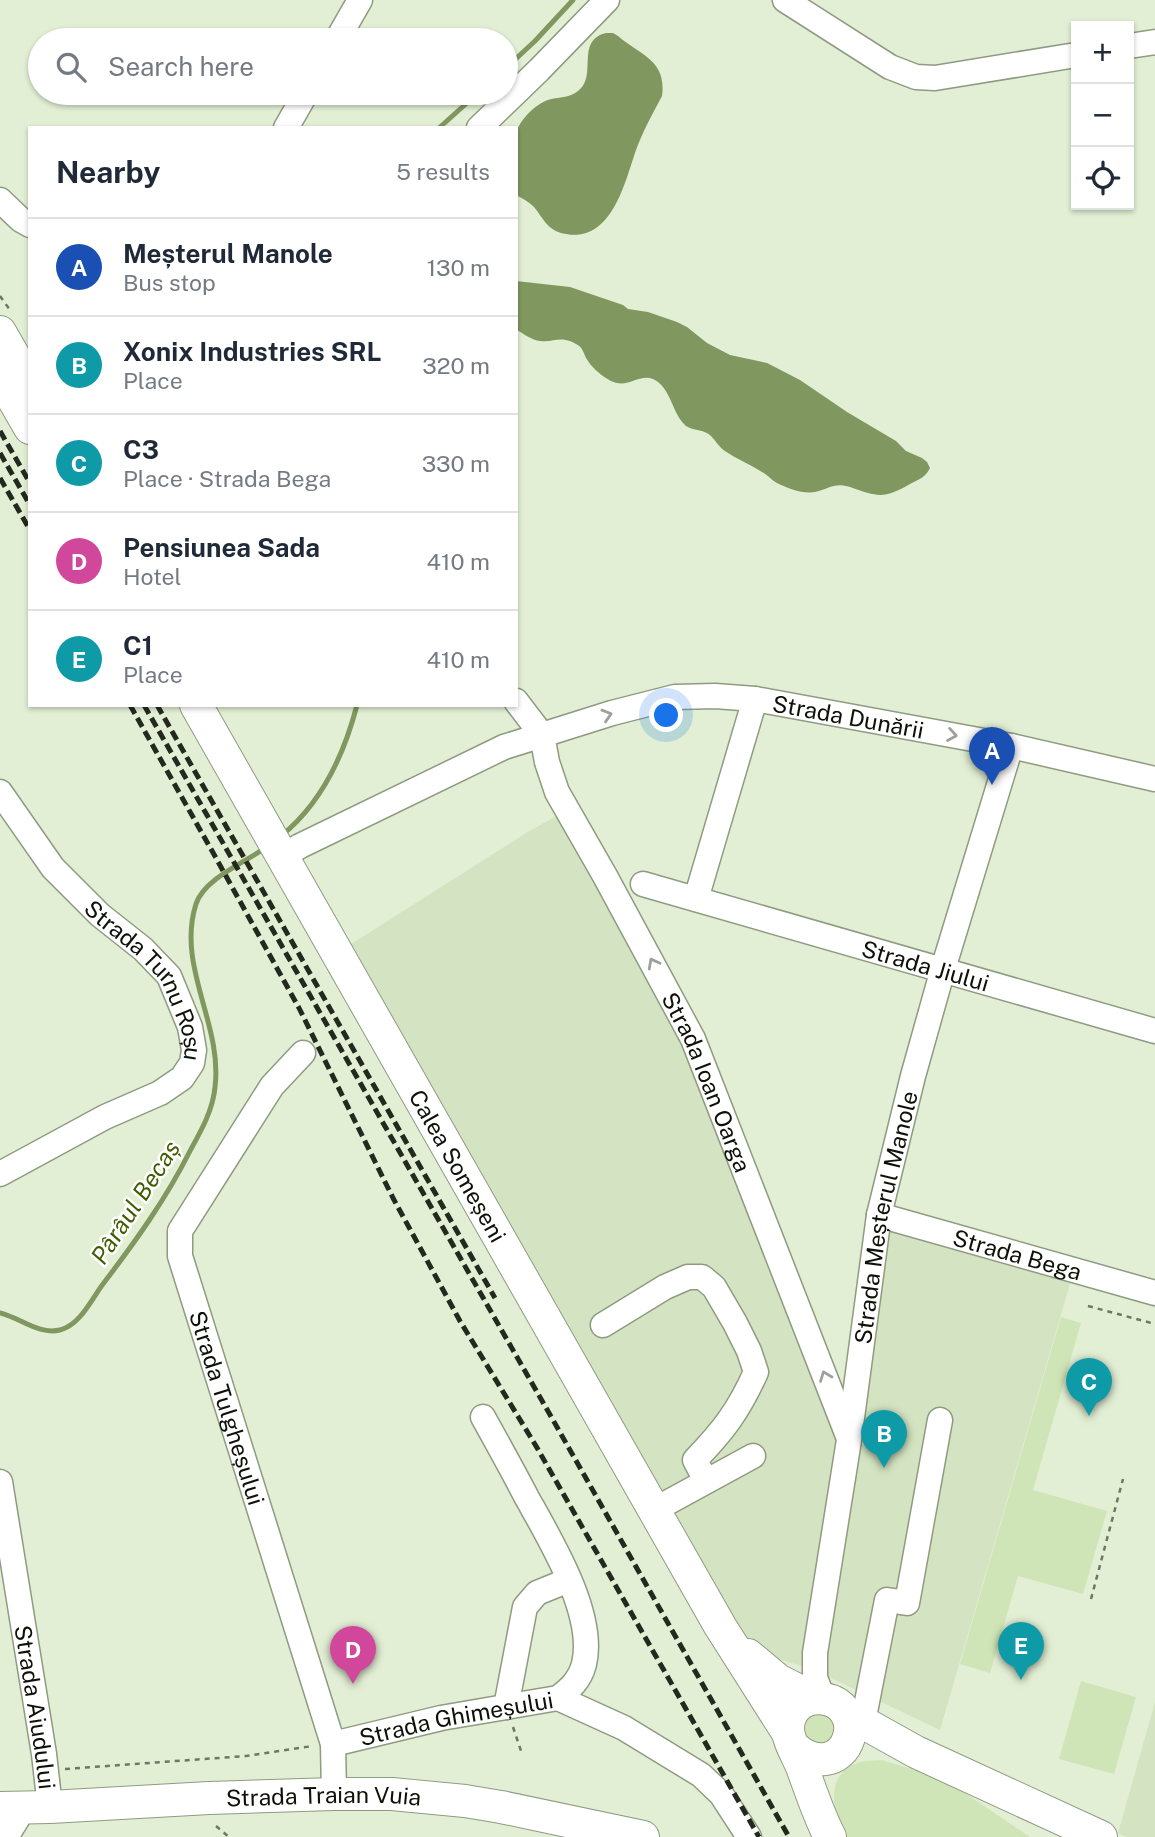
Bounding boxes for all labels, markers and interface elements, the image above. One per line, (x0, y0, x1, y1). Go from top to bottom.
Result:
map controls (1071, 21, 1134, 210)
button: + (1071, 21, 1134, 84)
search box (28, 28, 518, 105)
icon: search (52, 48, 90, 86)
text: Search here (108, 51, 254, 82)
button: − (1071, 84, 1134, 147)
button: locate (1071, 147, 1134, 210)
text: Nearby (56, 154, 160, 190)
text: 5 results (396, 158, 490, 185)
text: Meșterul Manole (123, 238, 333, 269)
text: A (71, 254, 87, 281)
text: 130 m (427, 254, 490, 281)
text: Bus stop (123, 269, 216, 296)
text: Xonix Industries SRL (123, 336, 382, 367)
text: B (71, 352, 87, 379)
text: 320 m (422, 352, 490, 379)
text: Place (123, 367, 183, 394)
text: C3 (123, 434, 159, 465)
text: C (71, 450, 87, 477)
text: 330 m (422, 450, 490, 477)
text: Place · Strada Bega (123, 465, 331, 492)
text: Pensiunea Sada (123, 532, 320, 563)
text: D (71, 548, 87, 575)
text: 410 m (427, 548, 490, 575)
text: Hotel (123, 563, 182, 590)
text: C1 (123, 630, 153, 661)
text: E (72, 646, 86, 673)
text: 410 m (427, 646, 490, 673)
text: Place (123, 661, 183, 688)
street label: Strada Dunării (771, 689, 926, 743)
your location (649, 698, 683, 732)
one-way arrow (601, 708, 613, 723)
one-way arrow (946, 727, 958, 742)
pin: A (969, 727, 1015, 785)
street label: Strada Turnu Roșu (79, 894, 208, 1063)
street label: Strada Jiului (859, 934, 992, 996)
one-way arrow (647, 958, 661, 971)
street label: Strada Ioan Oarga (657, 987, 757, 1176)
street label: Calea Someșeni (404, 1085, 512, 1247)
street label: Strada Meșterul Manole (848, 1088, 922, 1346)
water label: Pârâul Becaș (85, 1135, 185, 1269)
street label: Strada Bega (950, 1223, 1085, 1285)
street label: Strada Tulgheșului (184, 1307, 271, 1508)
pin: C (1066, 1358, 1112, 1416)
one-way arrow (819, 1371, 833, 1383)
pin: B (861, 1410, 907, 1468)
pin: E (998, 1622, 1044, 1680)
street label: Strada Aiudului (10, 1623, 61, 1791)
pin: D (330, 1626, 376, 1684)
street label: Strada Ghimeșului (357, 1686, 555, 1751)
street label: Strada Traian Vuia (225, 1780, 423, 1811)

